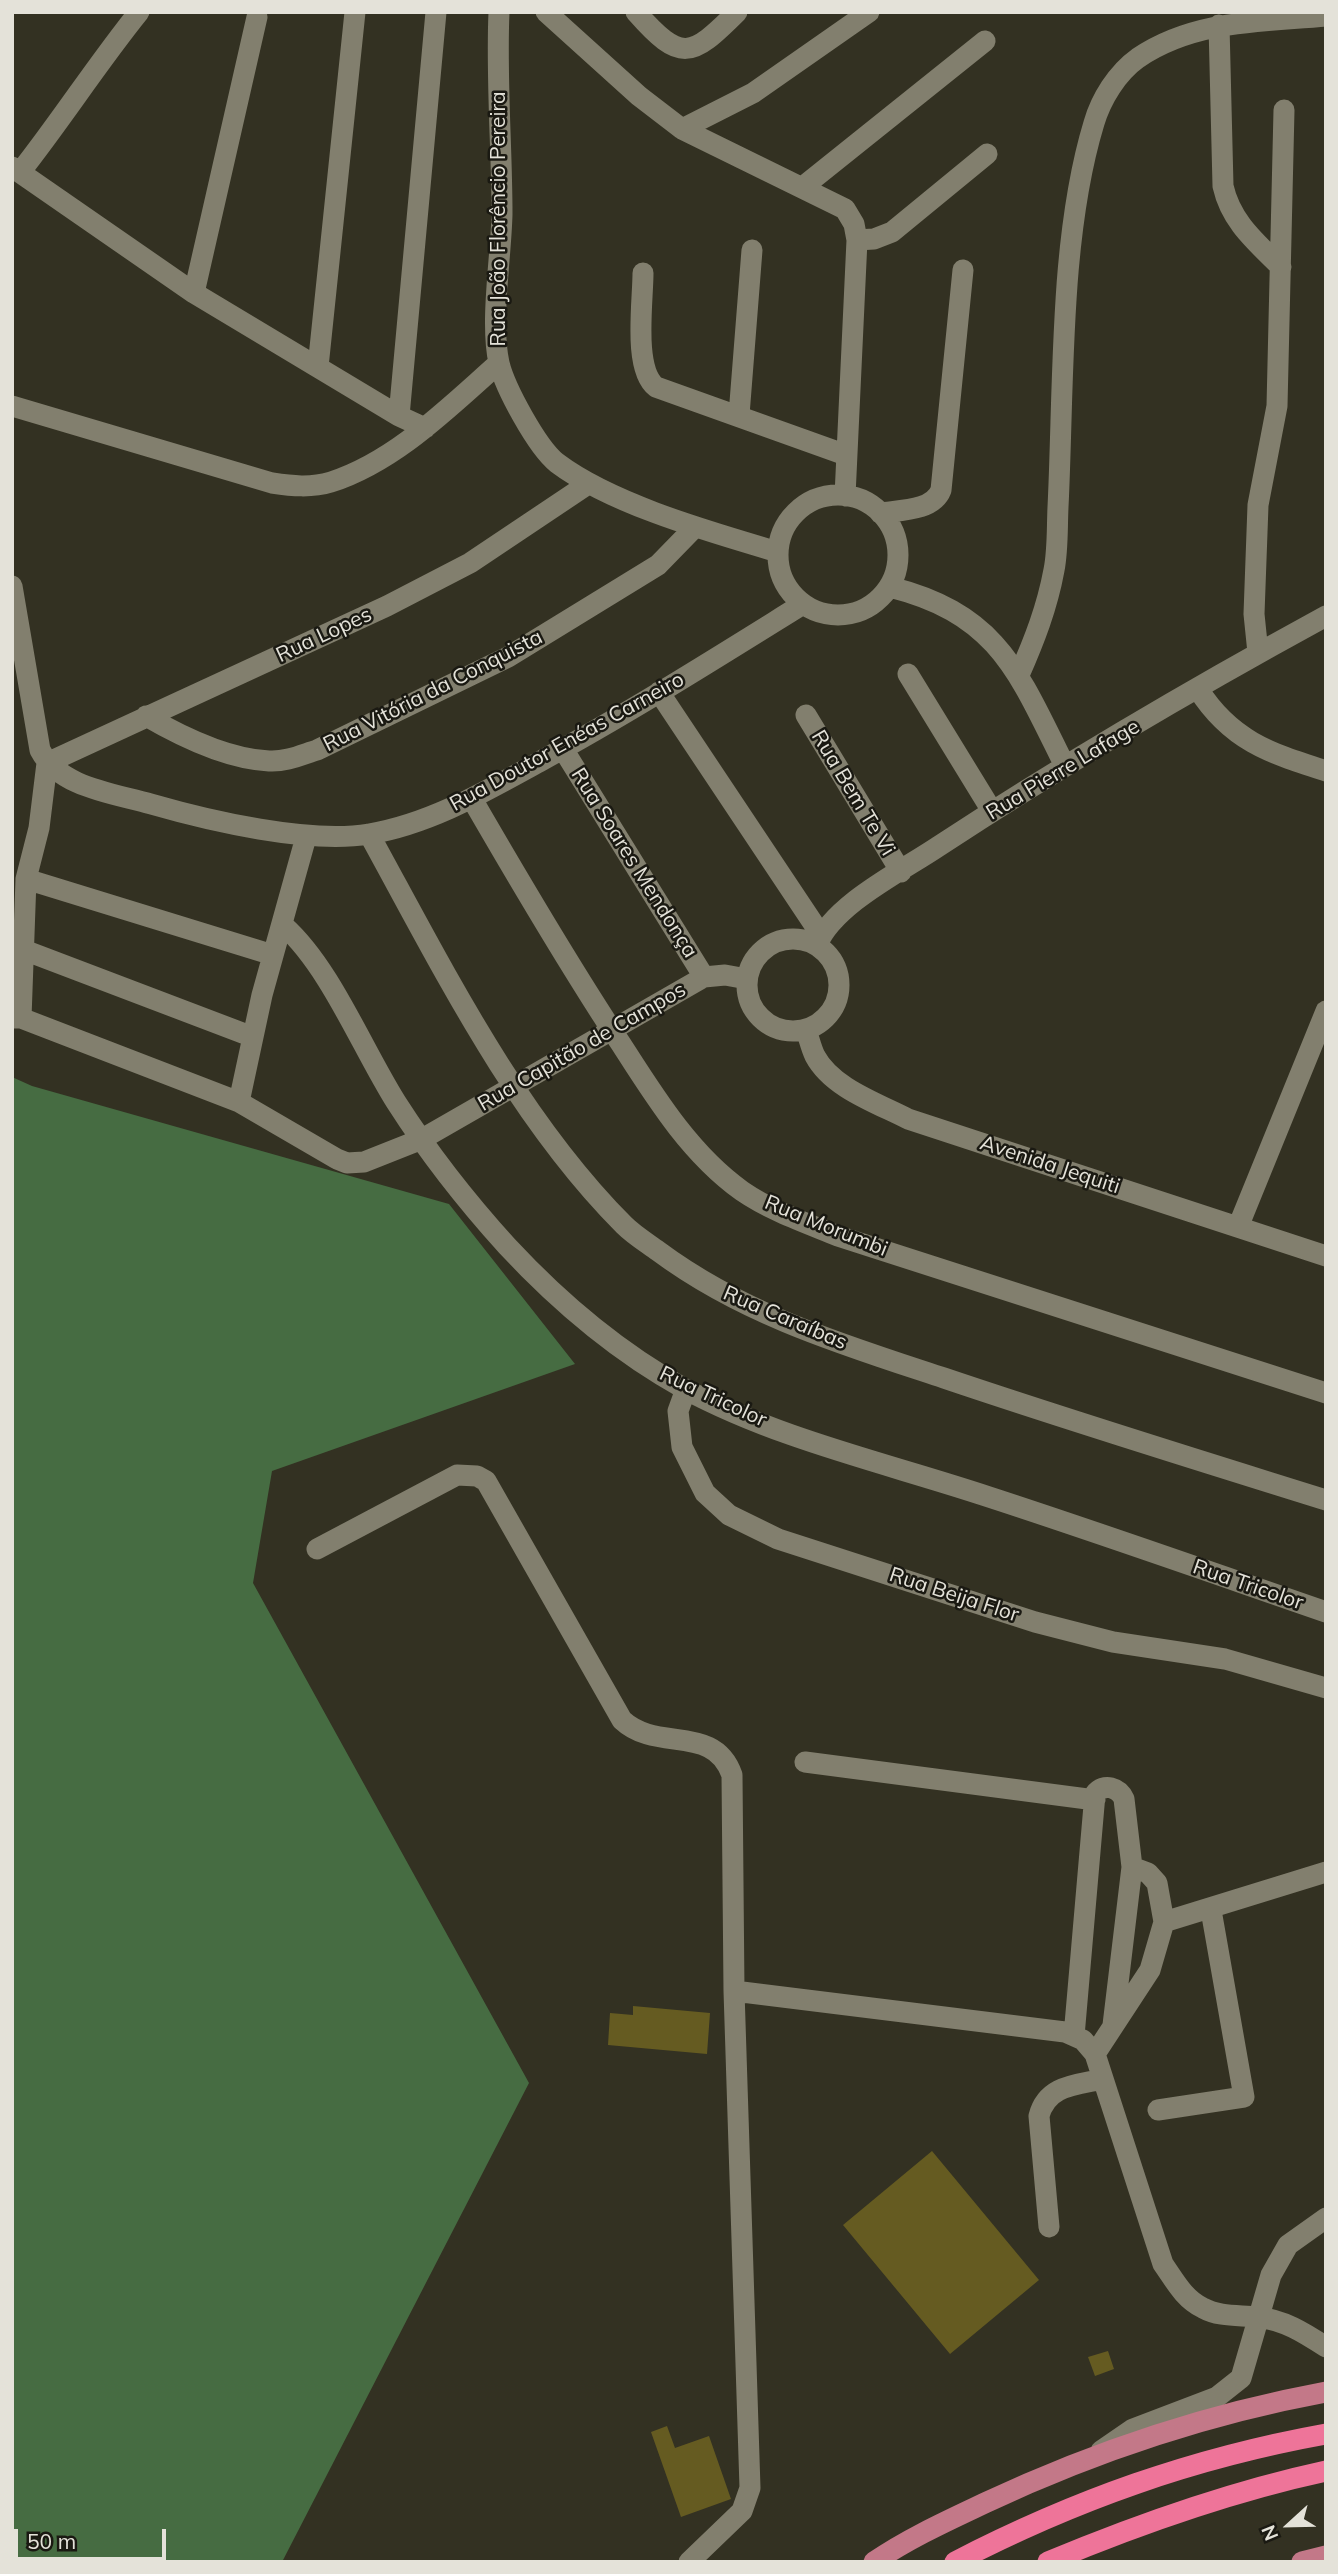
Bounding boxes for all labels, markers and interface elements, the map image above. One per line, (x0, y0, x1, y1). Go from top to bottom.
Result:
street label: Rua João Florêncio Pereira (486, 91, 512, 347)
street label: Rua Lopes (272, 602, 376, 668)
street label: Rua Vitória da Conquista (319, 625, 547, 757)
street label: Rua Doutor Enéas Carneiro (445, 667, 689, 817)
street label: Rua Pierre Lafage (982, 714, 1144, 826)
street label: Rua Bem Te Vi (806, 726, 900, 860)
street label: Rua Soares Mendonça (565, 764, 703, 962)
street label: Rua Capitão de Campos (474, 977, 690, 1117)
street label: Avenida Jequiti (977, 1131, 1123, 1199)
street label: Rua Morumbi (761, 1190, 891, 1262)
street label: Rua Caraíbas (719, 1281, 851, 1355)
street label: Rua Tricolor (655, 1361, 771, 1433)
street label: Rua Tricolor (1189, 1554, 1307, 1616)
street label: Rua Beija Flor (886, 1562, 1022, 1628)
north arrow (1254, 2490, 1324, 2560)
scale bar (18, 2514, 170, 2558)
text: N (1256, 2522, 1283, 2544)
text: 50 m (27, 2528, 76, 2554)

